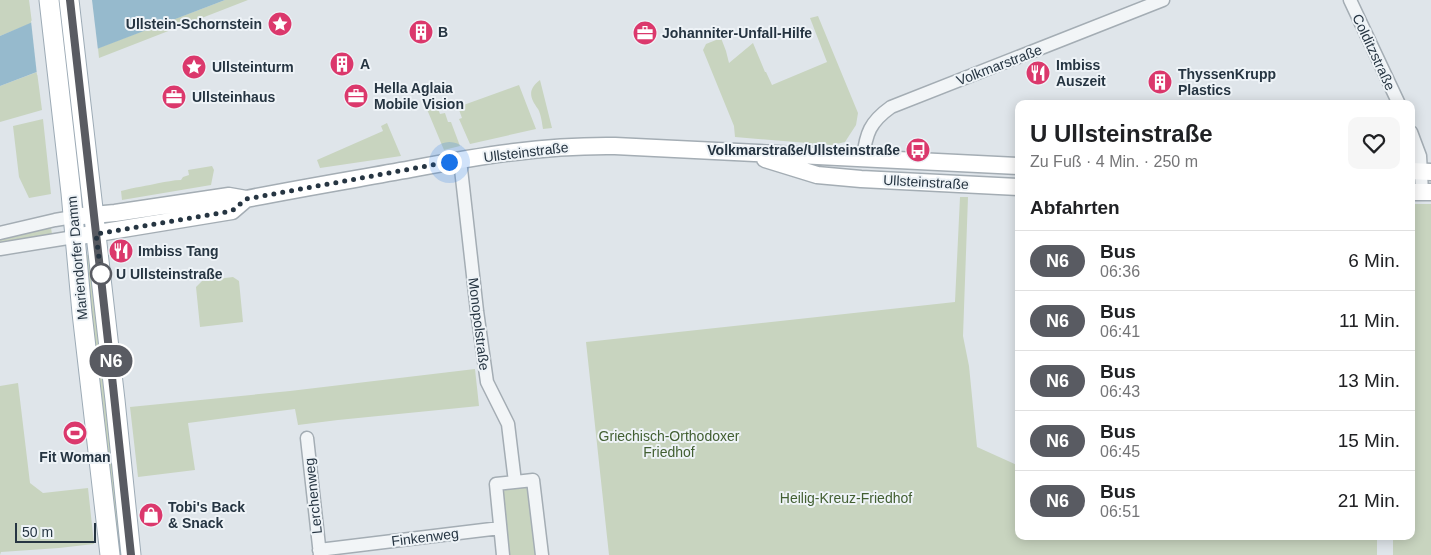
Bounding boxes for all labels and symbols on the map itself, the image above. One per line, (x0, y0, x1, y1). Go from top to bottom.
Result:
place icon: Ullstein-Schornstein (267, 11, 293, 37)
street label: Colditzstraße (1349, 11, 1399, 93)
place label: Ullstein-Schornstein (126, 16, 262, 32)
building icon: B (408, 19, 434, 45)
office icon: Johanniter-Unfall-Hilfe (632, 20, 658, 46)
place label: B (438, 24, 448, 40)
place label: Johanniter-Unfall-Hilfe (662, 25, 812, 41)
street label: Volkmarstraße (954, 41, 1044, 89)
building icon: A (329, 51, 355, 77)
place icon: Ullsteinturm (181, 54, 207, 80)
place label: A (360, 56, 370, 72)
place label: Imbiss Auszeit (1056, 57, 1106, 89)
place label: Ullsteinturm (212, 59, 294, 75)
restaurant icon: Imbiss Auszeit (1025, 60, 1051, 86)
place label: ThyssenKrupp Plastics (1178, 66, 1276, 98)
building icon: ThyssenKrupp Plastics (1147, 69, 1173, 95)
place label: Hella Aglaia Mobile Vision (374, 80, 464, 112)
office icon: Hella Aglaia Mobile Vision (343, 83, 369, 109)
office icon: Ullsteinhaus (161, 84, 187, 110)
place label: Ullsteinhaus (192, 89, 275, 105)
bus stop icon: Volkmarstraße/Ullsteinstraße (905, 137, 931, 163)
street label: Ullsteinstraße (483, 139, 570, 165)
place label: Volkmarstraße/Ullsteinstraße (707, 142, 900, 158)
your location (437, 150, 462, 175)
street label: Ullsteinstraße (883, 172, 969, 192)
street label: Mariendorfer Damm (64, 195, 90, 321)
restaurant icon: Imbiss Tang (108, 238, 134, 264)
place label: Imbiss Tang (138, 243, 219, 259)
marker: U Ullsteinstraße (90, 263, 112, 285)
place label: U Ullsteinstraße (116, 266, 223, 282)
street label: Monopolstraße (465, 277, 493, 372)
line badge: N6 (88, 345, 134, 377)
sports icon: Fit Woman (62, 420, 88, 446)
park label: Griechisch-Orthodoxer Friedhof (599, 428, 740, 460)
place label: Fit Woman (39, 449, 111, 465)
street label: Lerchenweg (301, 457, 325, 535)
park label: Heilig-Kreuz-Friedhof (780, 490, 912, 506)
place label: Tobi's Back & Snack (168, 499, 245, 531)
shop icon: Tobi's Back & Snack (138, 502, 164, 528)
scale bar (15, 520, 96, 543)
street label: Finkenweg (390, 525, 460, 549)

